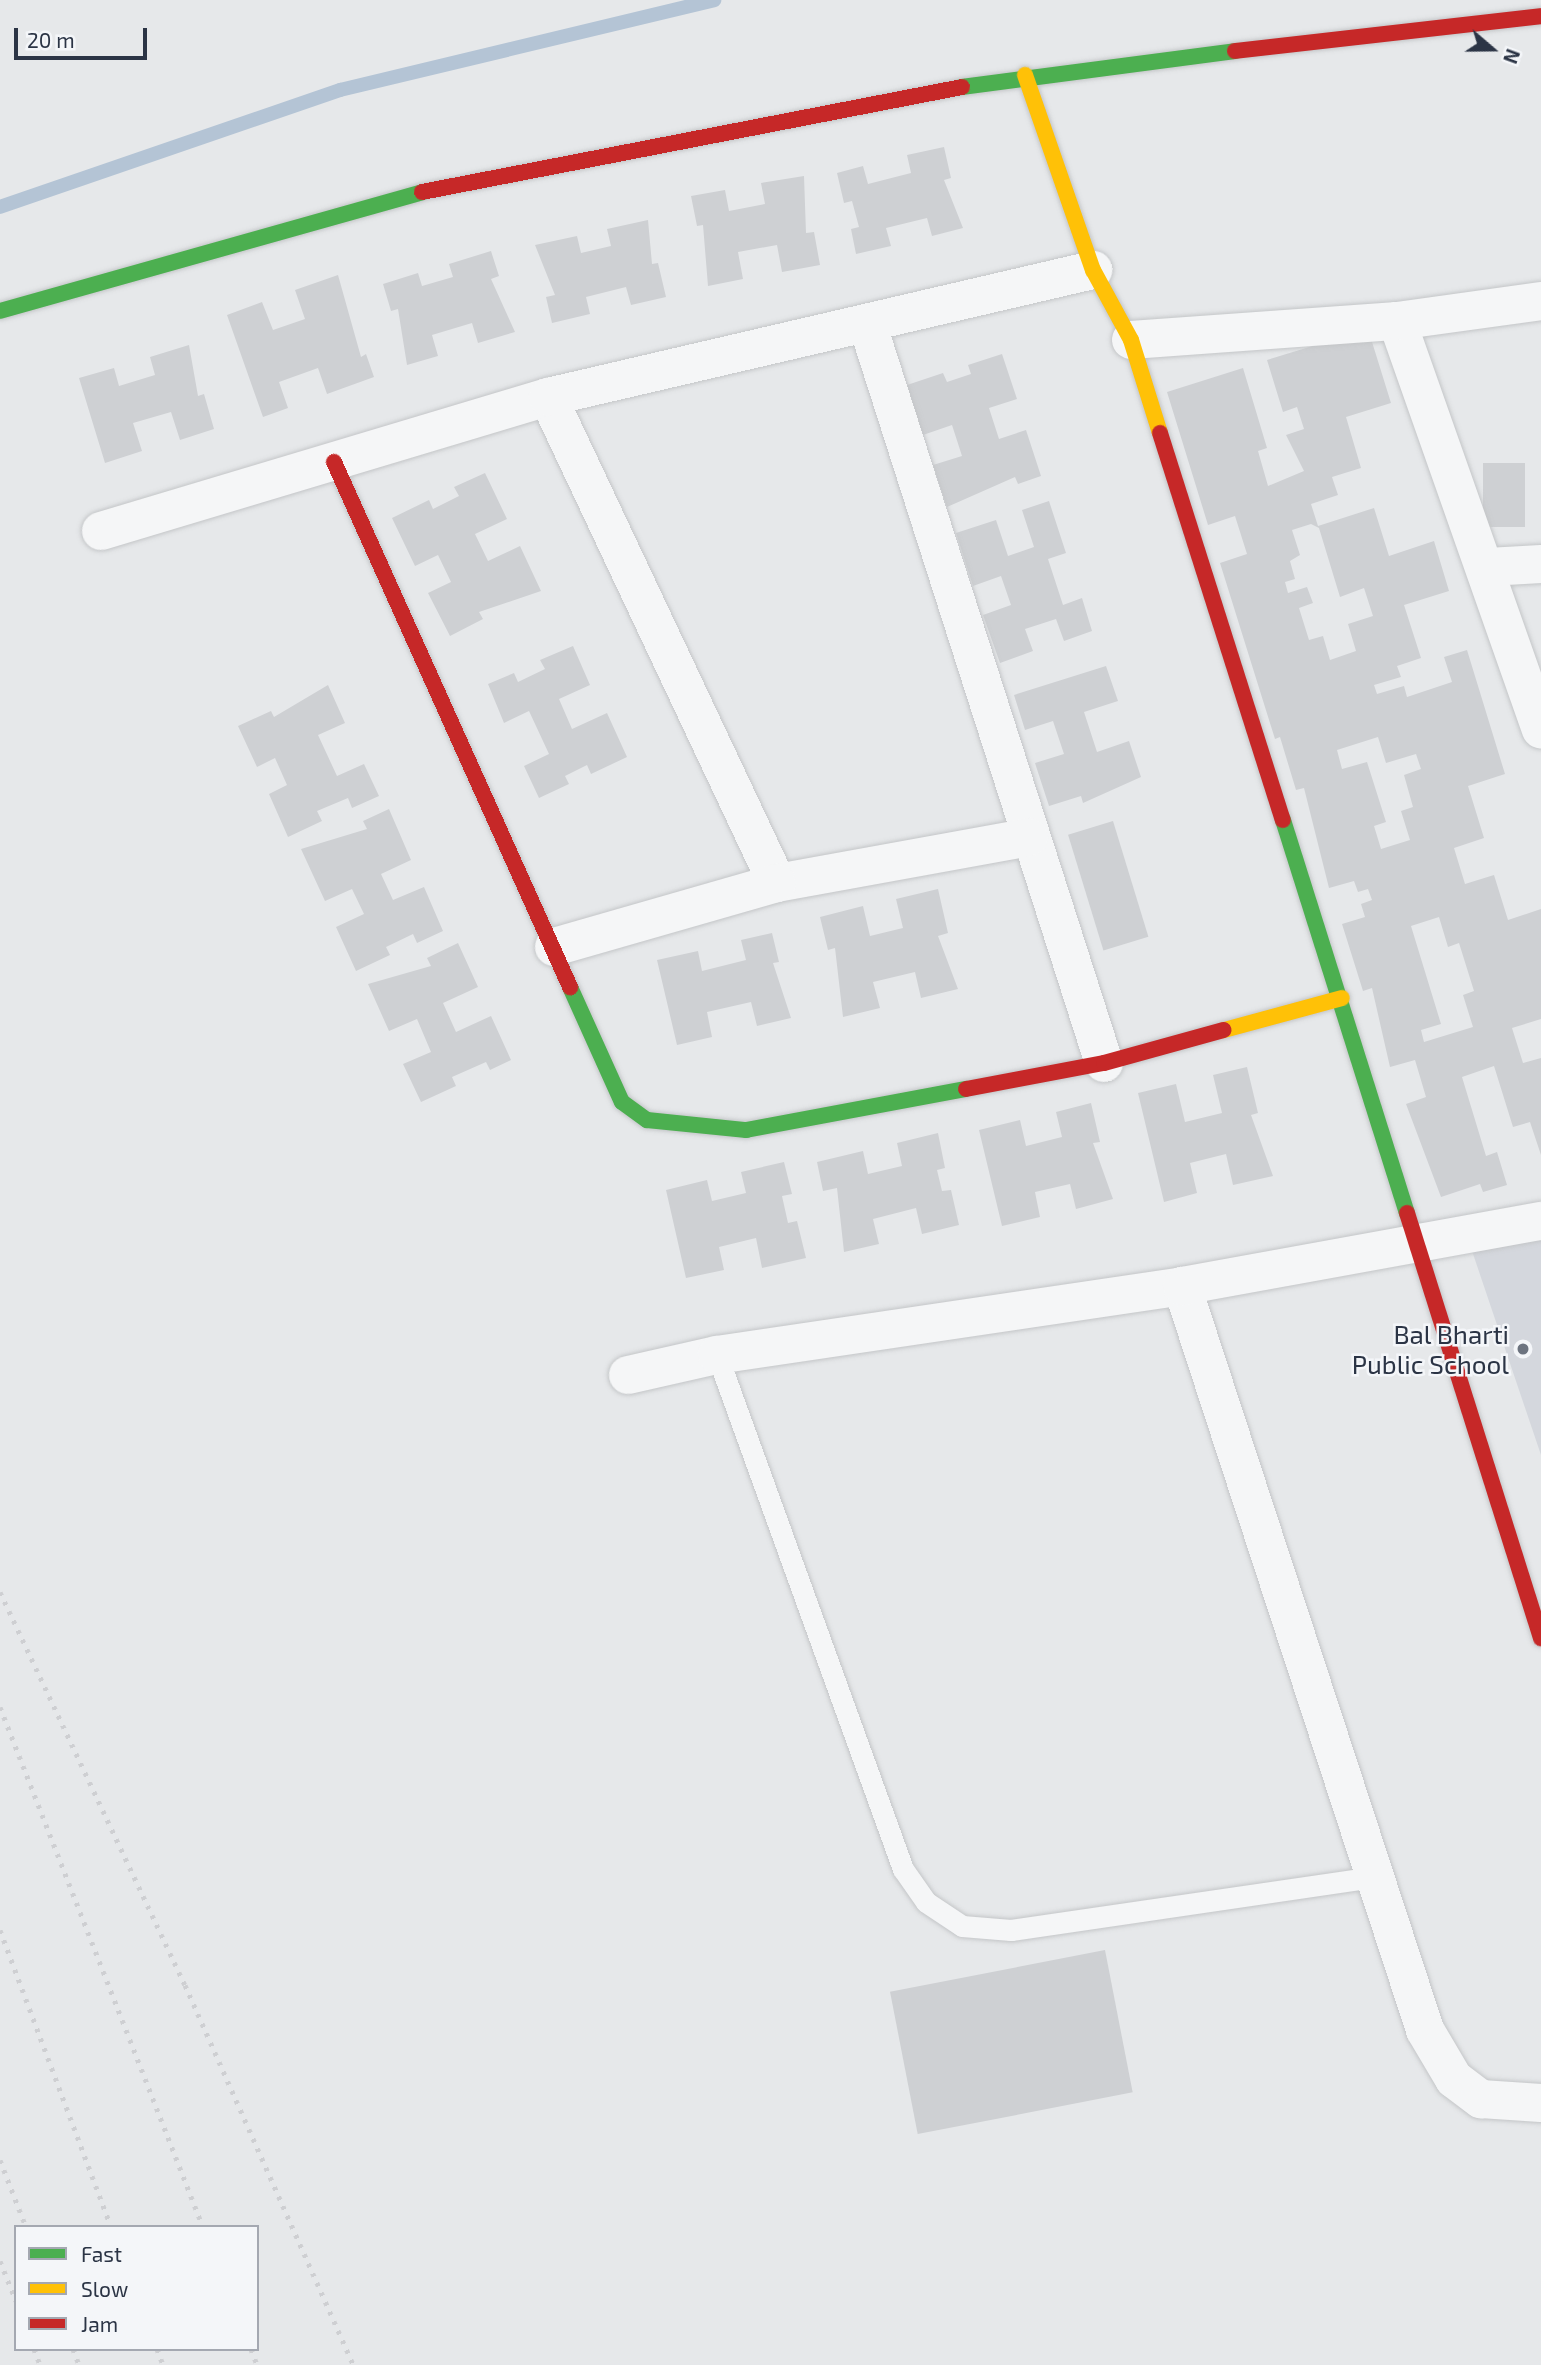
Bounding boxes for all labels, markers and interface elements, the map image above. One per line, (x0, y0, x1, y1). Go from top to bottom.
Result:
scale bar (18, 14, 150, 58)
north arrow (1457, 14, 1527, 84)
text: 20 m (27, 27, 75, 52)
text: N (1499, 46, 1525, 67)
place label: Bal Bharti Public School (1352, 1318, 1509, 1380)
marker: Bal Bharti Public School (1515, 1341, 1531, 1357)
legend (14, 2225, 259, 2351)
text: Fast (81, 2241, 122, 2266)
text: Slow (81, 2276, 128, 2301)
text: Jam (81, 2311, 118, 2336)

